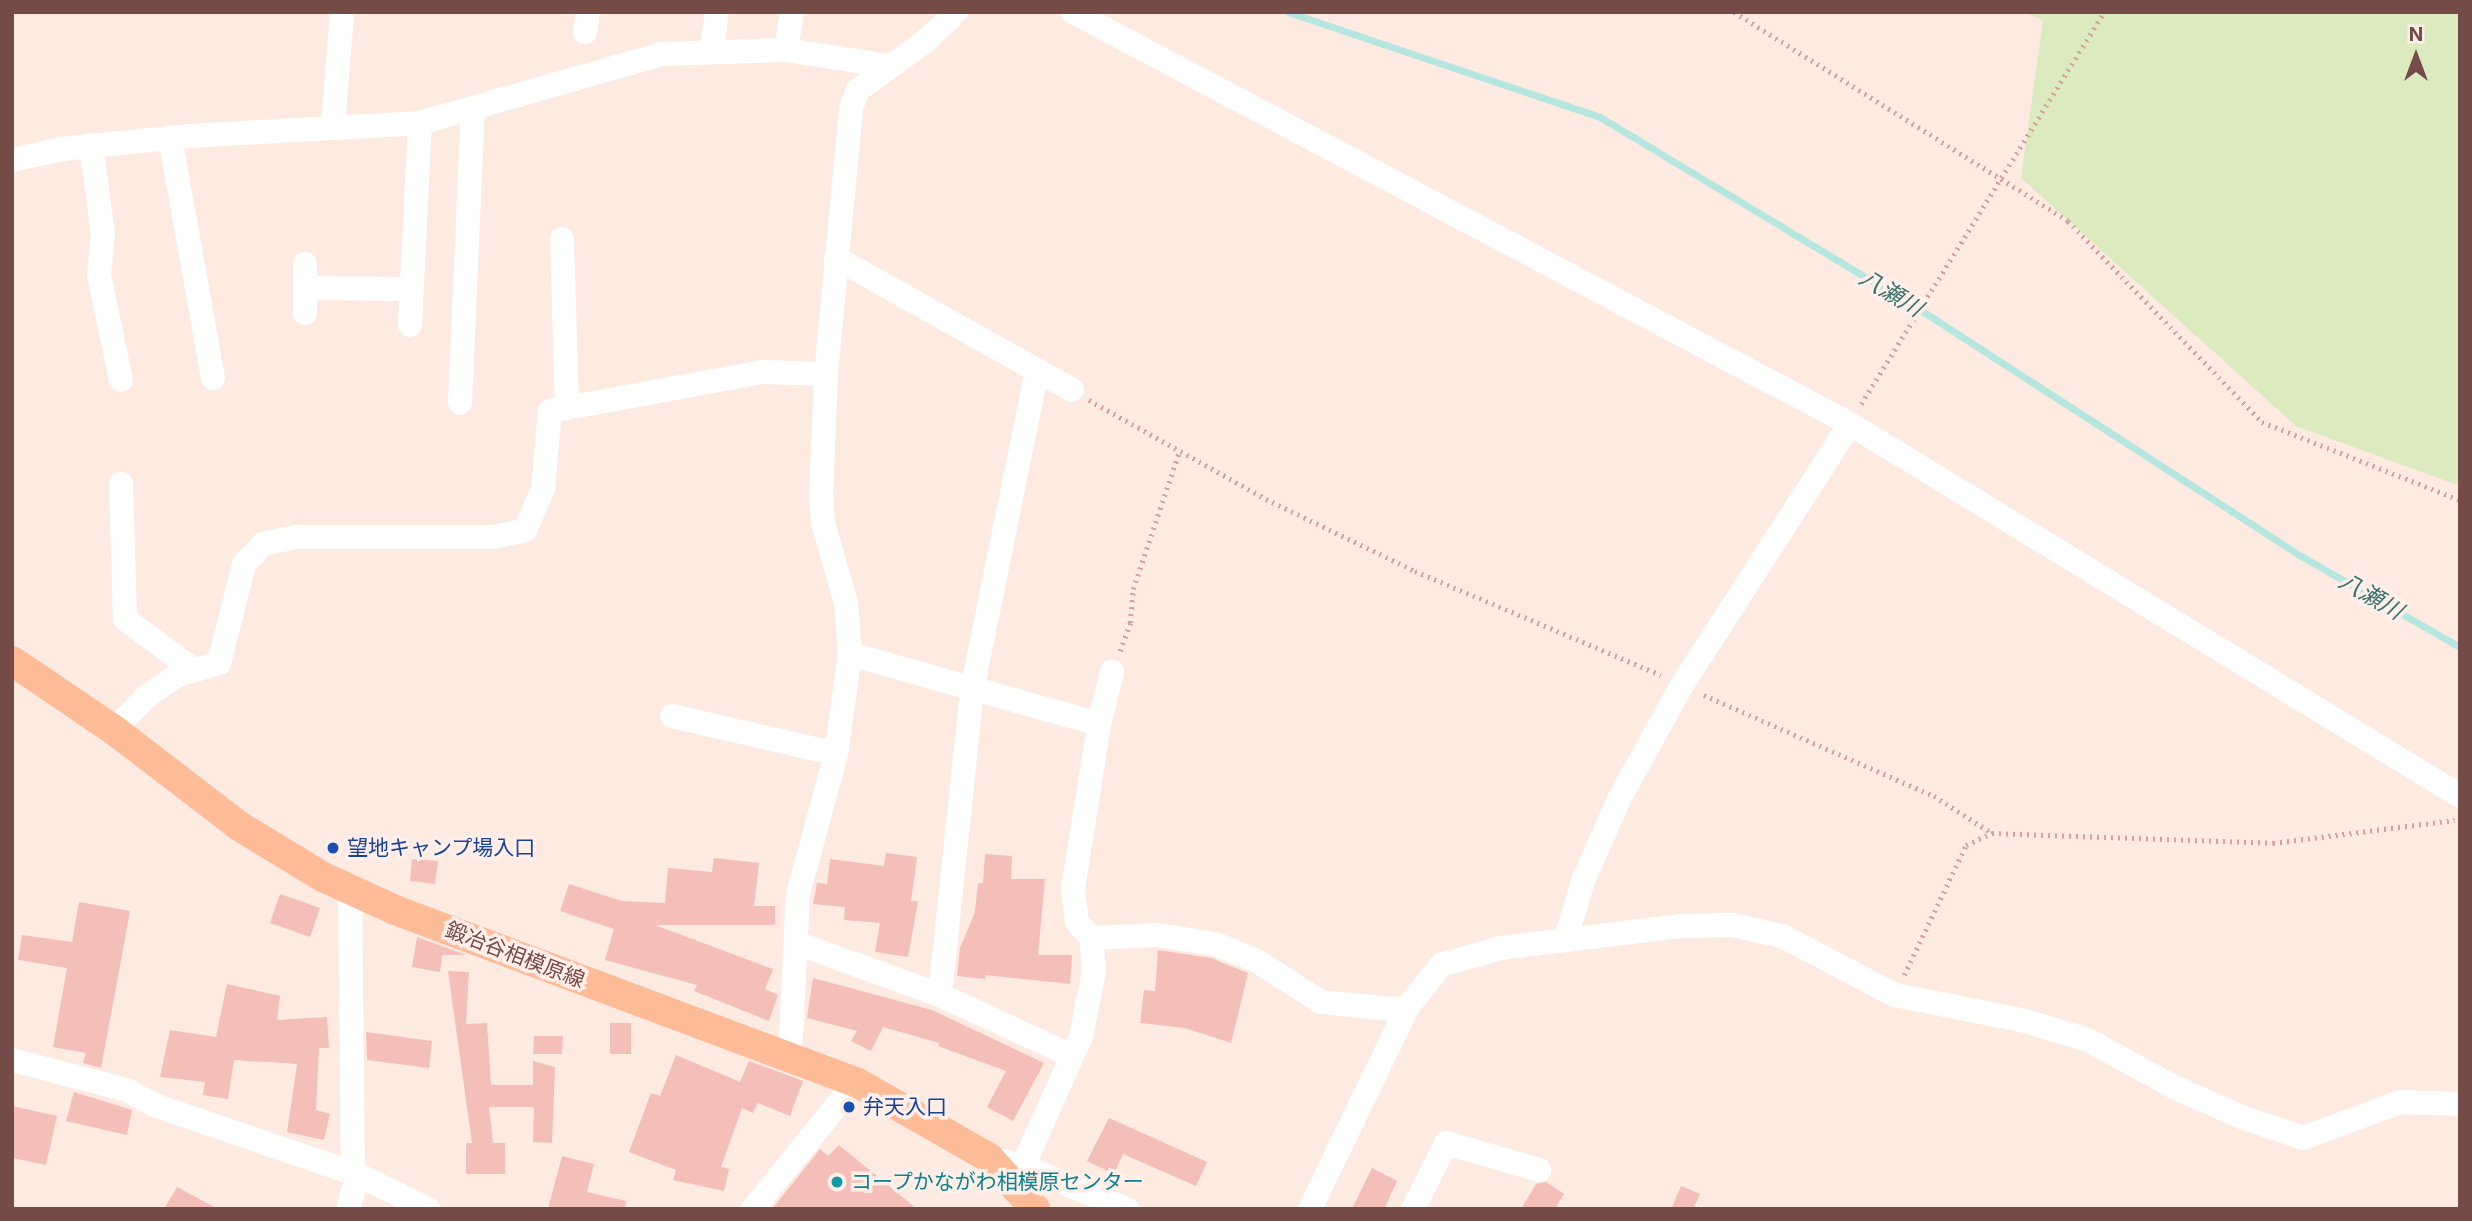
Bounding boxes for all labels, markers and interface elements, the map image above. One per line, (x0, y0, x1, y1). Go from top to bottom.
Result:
north arrow (2381, 21, 2451, 91)
text: N (2409, 23, 2423, 46)
water label: 八瀬川 (1854, 263, 1928, 323)
water label: 八瀬川 (2334, 567, 2408, 625)
place label: 望地キャンプ場入口 (347, 835, 536, 861)
marker: 望地キャンプ場入口 (325, 840, 341, 856)
street label: 鍛冶谷相模原線 (442, 917, 588, 993)
place label: 弁天入口 (863, 1094, 947, 1120)
marker: 弁天入口 (841, 1099, 857, 1115)
place label: コープかながわ相模原センター (851, 1169, 1145, 1195)
marker: コープかながわ相模原センター (829, 1174, 845, 1190)

